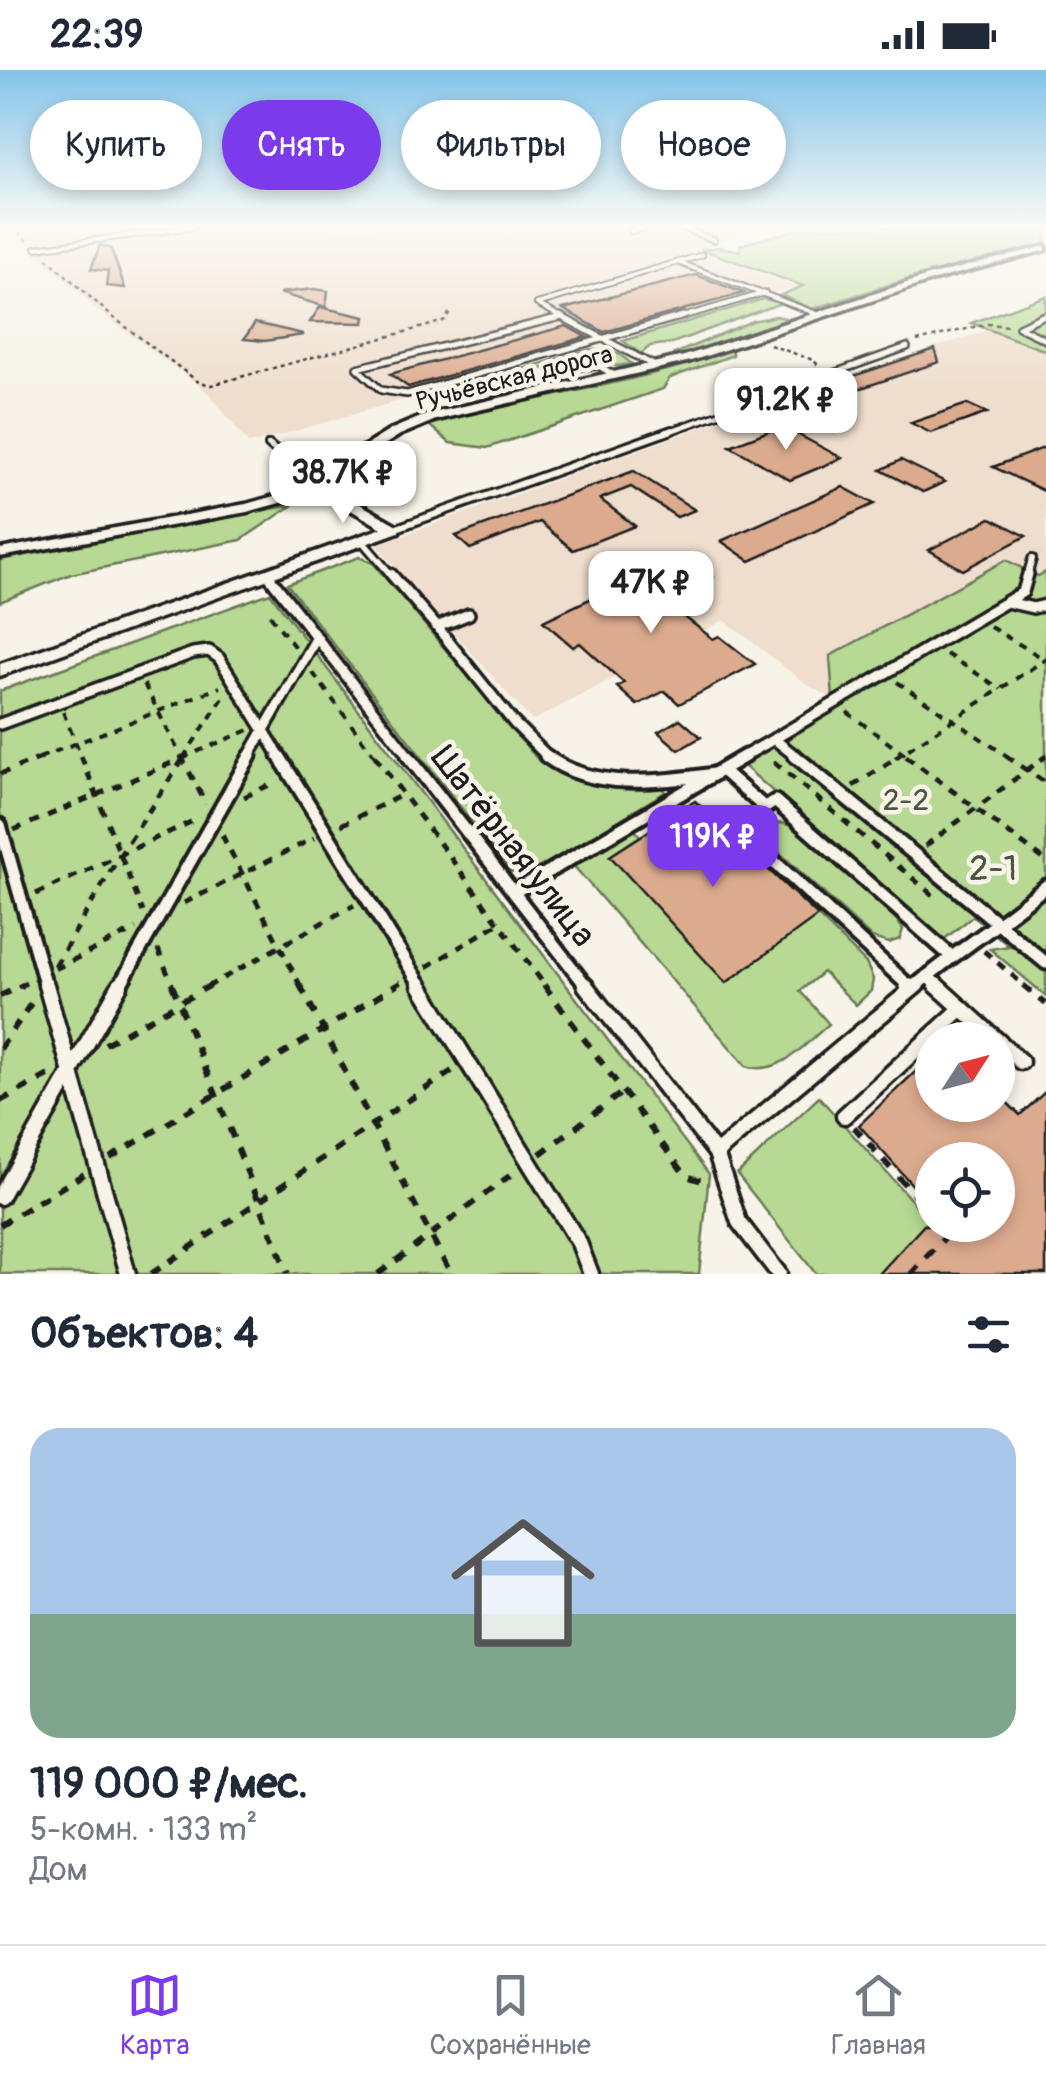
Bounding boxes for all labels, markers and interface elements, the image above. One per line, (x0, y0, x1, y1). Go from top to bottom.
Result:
text: 22:39 (50, 11, 143, 59)
chip: Купить (30, 100, 202, 190)
chip: Снять (222, 100, 381, 190)
chip: Фильтры (401, 100, 601, 190)
chip: Новое (621, 100, 786, 190)
street label: Ручьёвская дорога (413, 339, 616, 418)
pin: 91.2K ₽ (694, 368, 878, 453)
text: 91.2K ₽ (736, 380, 836, 420)
pin: 38.7K ₽ (251, 441, 435, 526)
text: 38.7K ₽ (291, 453, 395, 493)
pin: 47K ₽ (581, 551, 721, 636)
text: 47K ₽ (611, 563, 691, 603)
street label: Шатёрная улица (421, 737, 605, 956)
park label: 2-2 (883, 782, 929, 819)
pin: 119K ₽ (632, 805, 794, 890)
text: 119K ₽ (670, 817, 756, 857)
park label: 2-1 (969, 847, 1017, 891)
north arrow (915, 1022, 1015, 1122)
map controls (915, 1022, 1015, 1242)
button: locate (915, 1142, 1015, 1242)
icon: filters (961, 1307, 1016, 1362)
text: Объектов: 4 (30, 1308, 258, 1360)
icon: home (433, 1493, 613, 1673)
text: 119 000 ₽/мес. (30, 1758, 308, 1810)
text: 5-комн. · 133 m² (30, 1810, 258, 1850)
text: Дом (30, 1850, 87, 1890)
tab: Карта (120, 1968, 189, 2063)
tab: Сохранённые (429, 1968, 591, 2063)
tab: Главная (831, 1968, 926, 2063)

